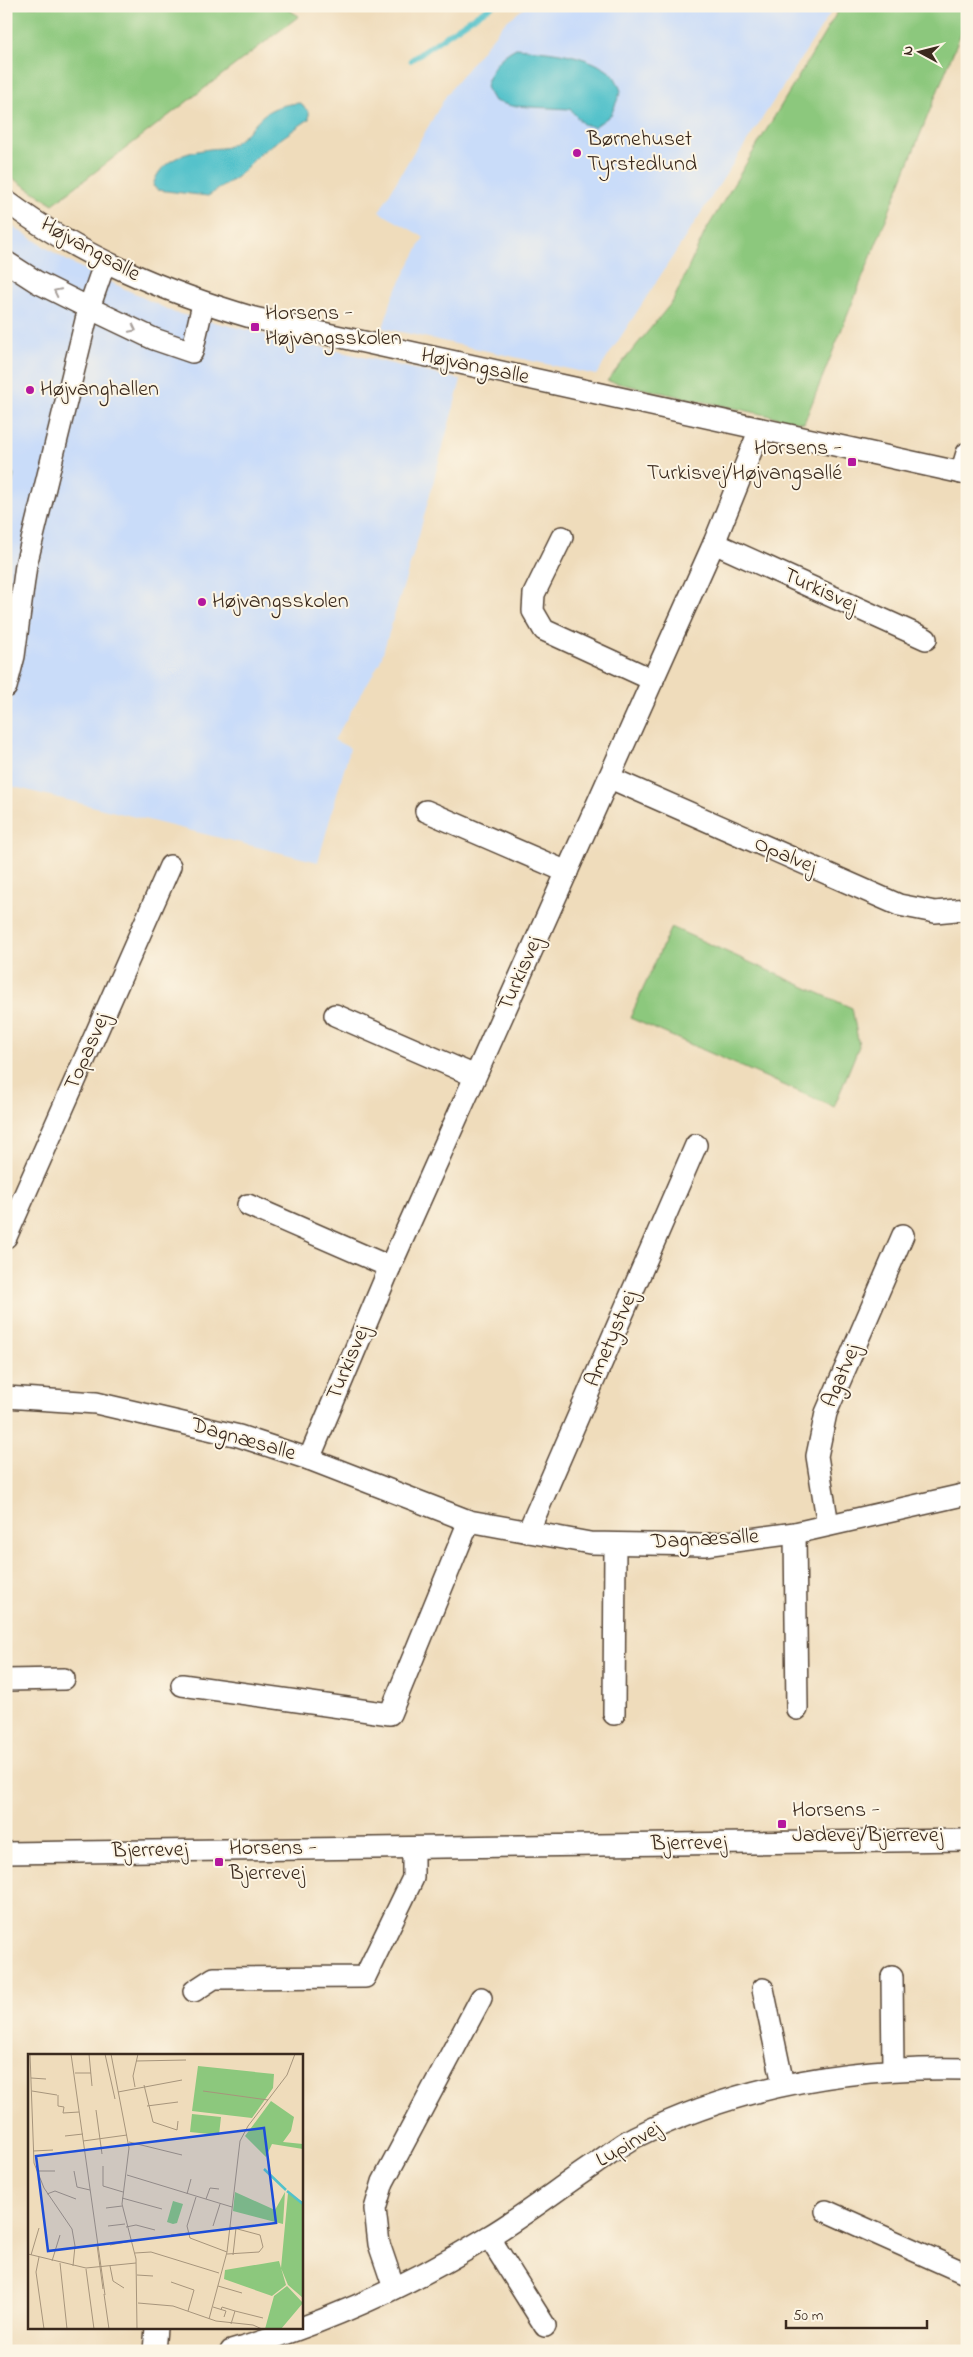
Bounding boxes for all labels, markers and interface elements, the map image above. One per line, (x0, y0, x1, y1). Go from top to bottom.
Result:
north arrow (896, 28, 946, 78)
text: N (898, 45, 920, 57)
place label: Børnehuset Tyrstedlund (586, 124, 697, 182)
marker: Børnehuset Tyrstedlund (571, 147, 583, 159)
street label: Højvangsalle (34, 209, 146, 292)
one-way arrow (53, 288, 62, 298)
place label: Horsens - Højvangsskolen (265, 298, 402, 356)
marker: Horsens - Højvangsskolen (249, 321, 261, 333)
one-way arrow (128, 323, 137, 333)
street label: Højvangsalle (418, 340, 532, 395)
place label: Højvanghallen (40, 374, 159, 407)
marker: Højvanghallen (24, 384, 36, 396)
place label: Horsens - Turkisvej/Højvangsallé (647, 433, 842, 491)
marker: Horsens - Turkisvej/Højvangsallé (846, 456, 858, 468)
street label: Turkisvej (778, 560, 863, 622)
place label: Højvangsskolen (212, 586, 349, 619)
marker: Højvangsskolen (196, 596, 208, 608)
street label: Opalvej (749, 828, 822, 884)
street label: Turkisvej (490, 931, 552, 1017)
street label: Topasvej (57, 1008, 119, 1096)
street label: Ametystvej (577, 1285, 648, 1393)
street label: Turkisvej (319, 1320, 379, 1406)
street label: Agatvej (814, 1339, 871, 1413)
street label: Dagnæsalle (186, 1410, 299, 1471)
street label: Dagnæsalle (649, 1521, 760, 1560)
place label: Horsens - Jadevej/Bjerrevej (792, 1795, 944, 1852)
marker: Horsens - Jadevej/Bjerrevej (776, 1818, 788, 1830)
street label: Bjerrevej (650, 1827, 728, 1861)
place label: Horsens - Bjerrevej (228, 1833, 317, 1890)
street label: Bjerrevej (111, 1834, 189, 1868)
marker: Horsens - Bjerrevej (213, 1856, 225, 1868)
inset map (28, 2054, 302, 2330)
street label: Lupinvej (590, 2113, 668, 2177)
scale bar (786, 2297, 927, 2329)
text: 50 m (793, 2305, 824, 2327)

